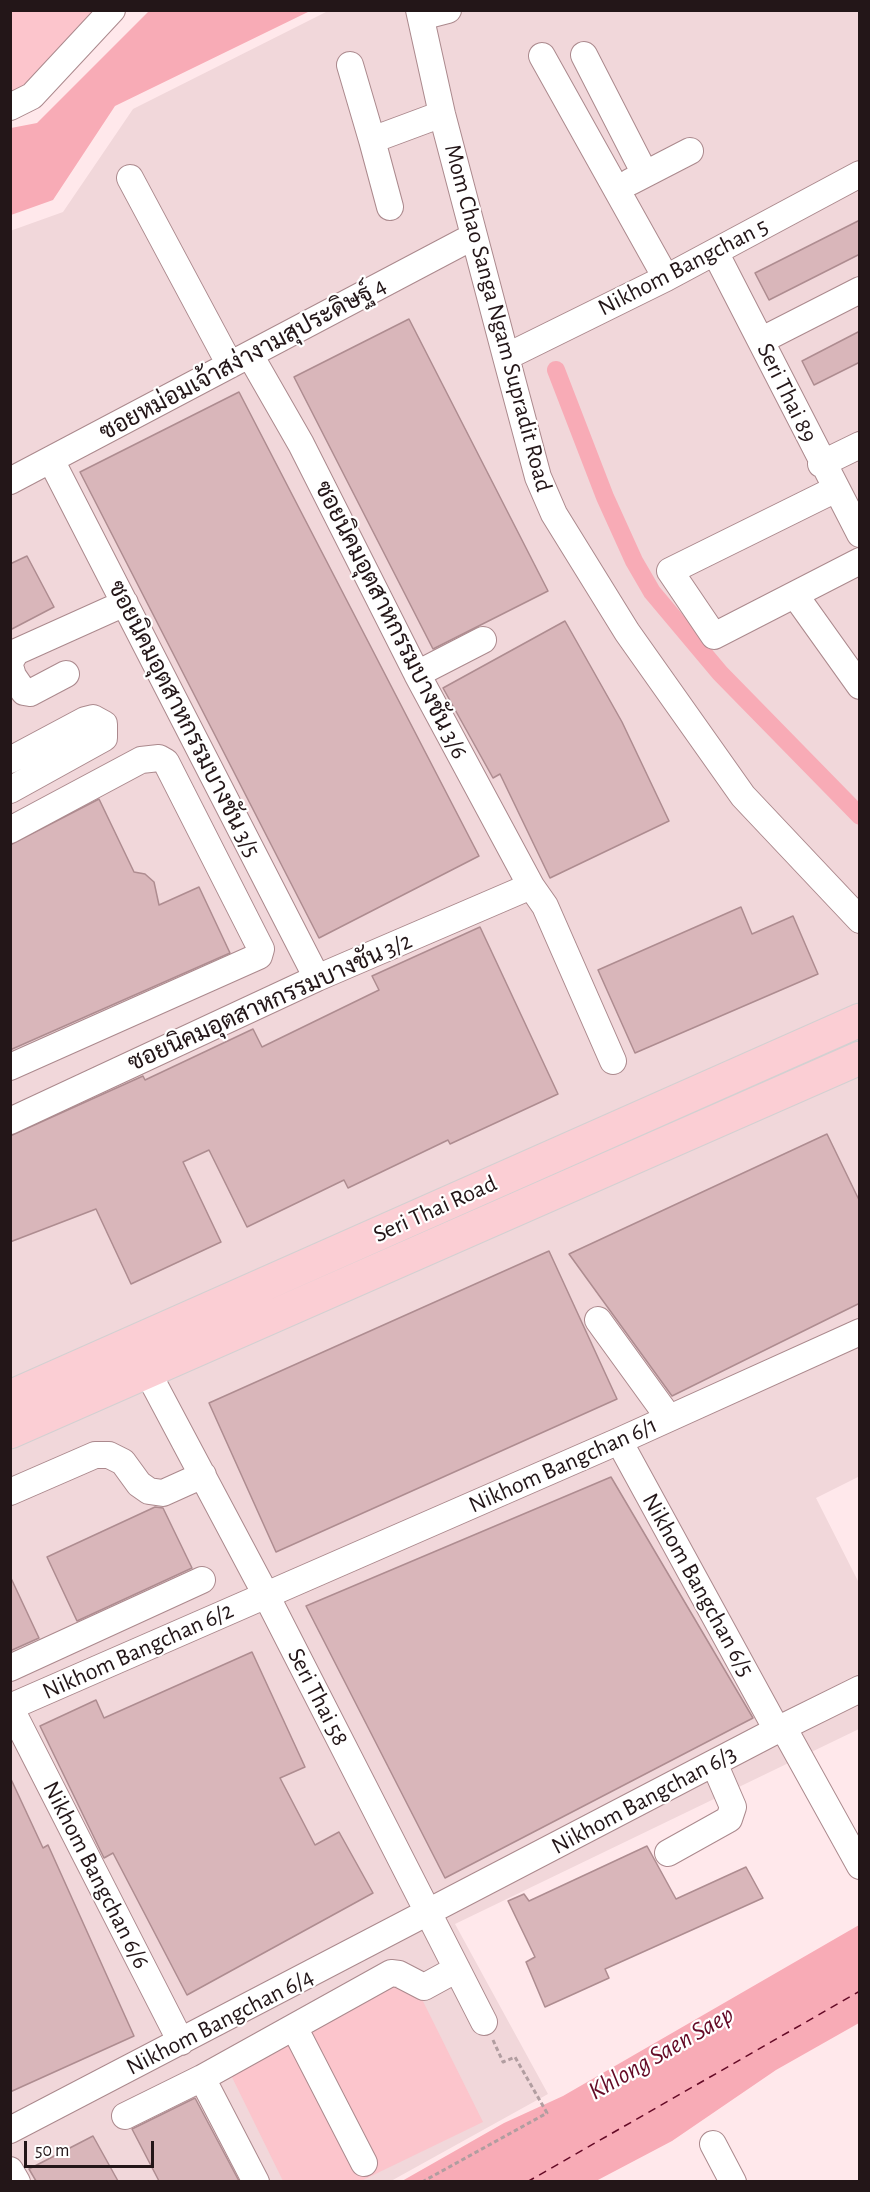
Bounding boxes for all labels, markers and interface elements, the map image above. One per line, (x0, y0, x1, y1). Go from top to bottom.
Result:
street label: Mom Chao Sanga Ngam Supradit Road (438, 141, 558, 495)
street label: Nikhom Bangchan 5 (593, 212, 773, 322)
street label: ซอยหม่อมเจ้าสง่างามสุประดิษฐ์ 4 (95, 271, 391, 447)
street label: Seri Thai 89 (751, 339, 823, 447)
street label: ซอยนิคมอุตสาหกรรมบางชัน 3/6 (308, 476, 474, 764)
street label: ซอยนิคมอุตสาหกรรมบางชัน 3/5 (101, 576, 267, 862)
street label: ซอยนิคมอุตสาหกรรมบางชัน 3/2 (124, 926, 416, 1078)
street label: Seri Thai Road (369, 1169, 501, 1249)
street label: Nikhom Bangchan 6/1 (464, 1410, 662, 1520)
street label: Nikhom Bangchan 6/5 (636, 1488, 760, 1682)
street label: Nikhom Bangchan 6/2 (38, 1596, 238, 1706)
street label: Seri Thai 58 (281, 1643, 355, 1751)
street label: Nikhom Bangchan 6/3 (547, 1739, 741, 1861)
street label: Nikhom Bangchan 6/6 (36, 1776, 156, 1974)
street label: Nikhom Bangchan 6/4 (121, 1962, 319, 2082)
water label: Khlong Saen Saep (583, 1999, 739, 2107)
scale bar (27, 2129, 158, 2167)
text: 50 m (35, 2142, 69, 2160)

